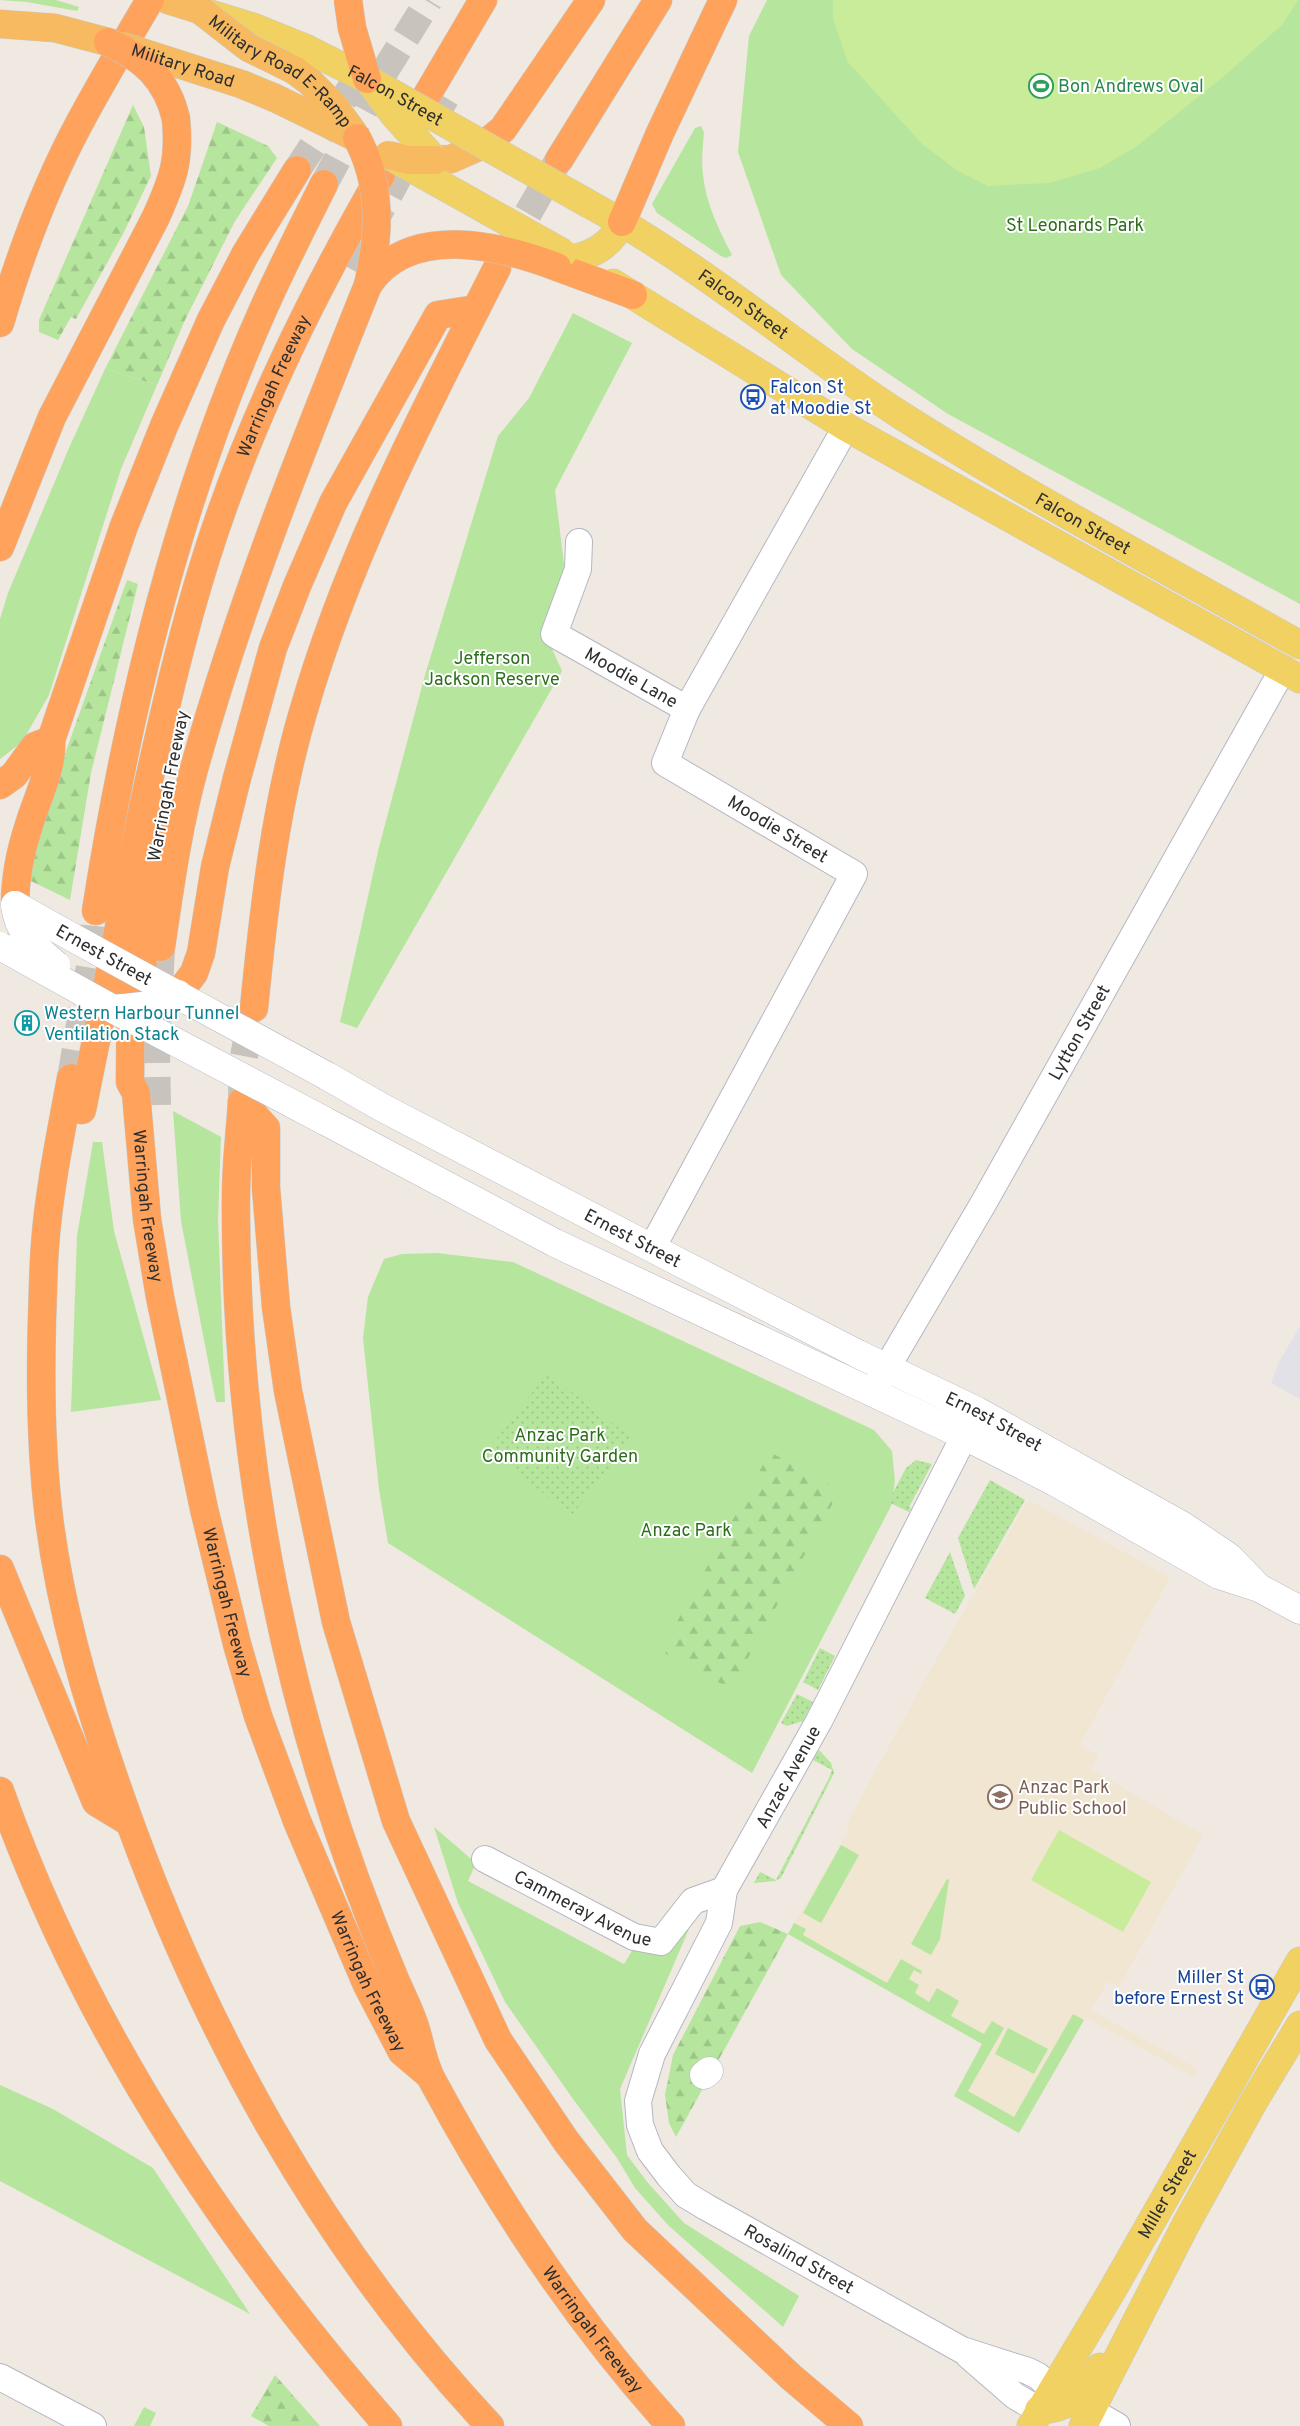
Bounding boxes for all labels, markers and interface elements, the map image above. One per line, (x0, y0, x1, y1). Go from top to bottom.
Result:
street label: Military Road E-Ramp (203, 11, 356, 133)
street label: Military Road (128, 40, 237, 94)
street label: Falcon Street (343, 61, 447, 132)
sports icon: Bon Andrews Oval (1028, 73, 1054, 99)
place label: Bon Andrews Oval (1058, 76, 1204, 99)
park label: St Leonards Park (1006, 215, 1144, 238)
street label: Falcon Street (693, 265, 792, 346)
street label: Warringah Freeway (233, 311, 317, 461)
place label: Falcon St at Moodie St (770, 377, 871, 421)
bus stop icon: Falcon St at Moodie St (740, 384, 766, 410)
street label: Falcon Street (1031, 489, 1134, 561)
street label: Moodie Lane (580, 643, 681, 714)
park label: Jefferson Jackson Reserve (424, 648, 560, 692)
street label: Warringah Freeway (144, 709, 195, 864)
street label: Moodie Street (723, 791, 832, 869)
street label: Ernest Street (51, 920, 155, 992)
street label: Lytton Street (1045, 981, 1117, 1085)
place label: Western Harbour Tunnel Ventilation Stack (44, 1003, 239, 1047)
building icon: Western Harbour Tunnel Ventilation Stack (14, 1010, 40, 1036)
street label: Warringah Freeway (126, 1129, 167, 1284)
street label: Ernest Street (579, 1205, 684, 1274)
street label: Ernest Street (941, 1387, 1045, 1458)
park label: Anzac Park Community Garden (482, 1425, 638, 1469)
park label: Anzac Park (640, 1520, 732, 1543)
street label: Warringah Freeway (196, 1526, 256, 1681)
street label: Anzac Avenue (752, 1722, 827, 1833)
place label: Anzac Park Public School (1018, 1777, 1127, 1821)
school or university icon: Anzac Park Public School (987, 1784, 1013, 1810)
street label: Cammeray Avenue (509, 1866, 653, 1953)
street label: Warringah Freeway (324, 1908, 410, 2057)
place label: Miller St before Ernest St (1114, 1967, 1244, 2011)
bus stop icon: Miller St before Ernest St (1249, 1974, 1275, 2000)
street label: Miller Street (1134, 2146, 1203, 2244)
street label: Rosalind Street (739, 2220, 857, 2300)
street label: Warringah Freeway (536, 2262, 648, 2399)

